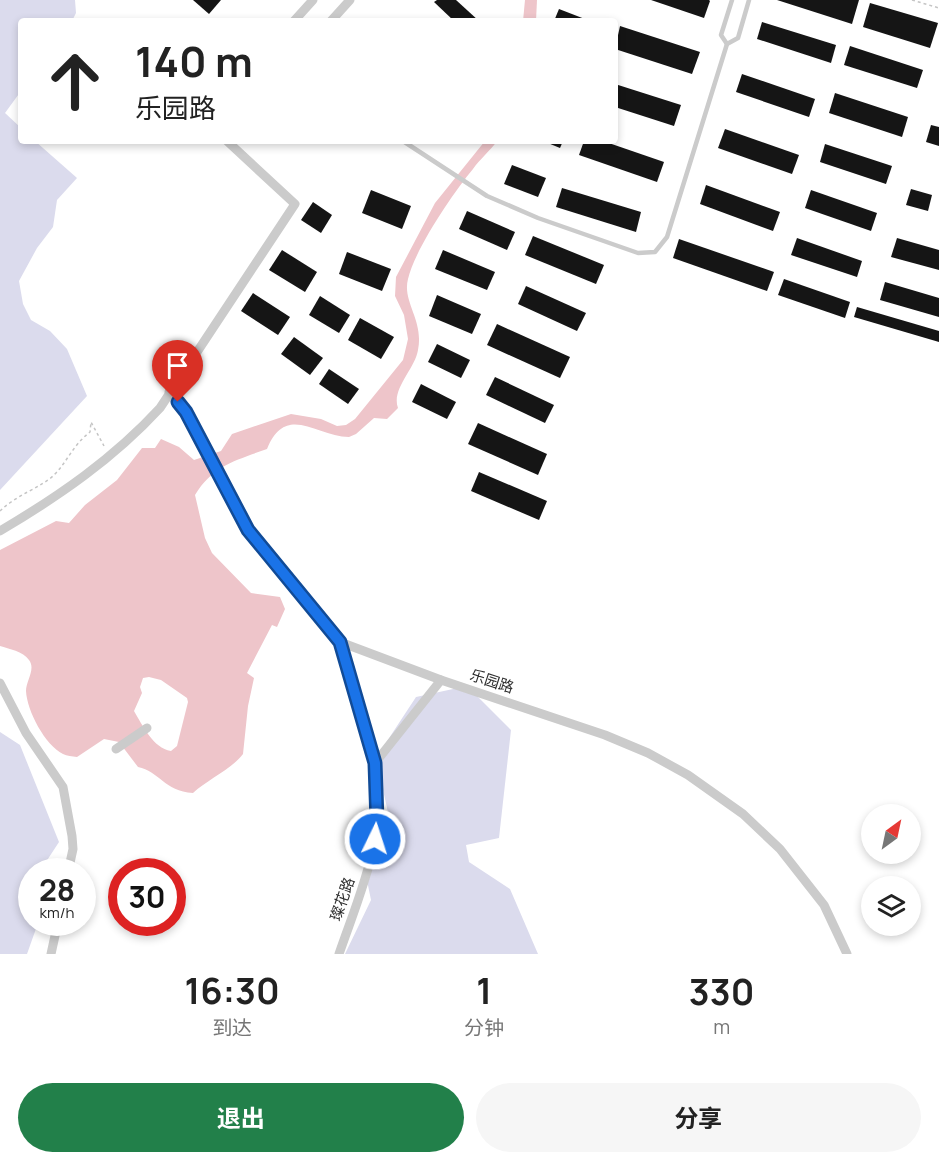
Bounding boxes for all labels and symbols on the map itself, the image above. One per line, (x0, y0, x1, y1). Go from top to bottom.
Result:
pin (152, 340, 203, 402)
street label: 乐园路 (467, 664, 517, 698)
north arrow (861, 804, 921, 864)
position arrow (343, 807, 407, 871)
speed limit sign: 30 (108, 858, 186, 936)
street label: 璨花路 (325, 874, 359, 924)

